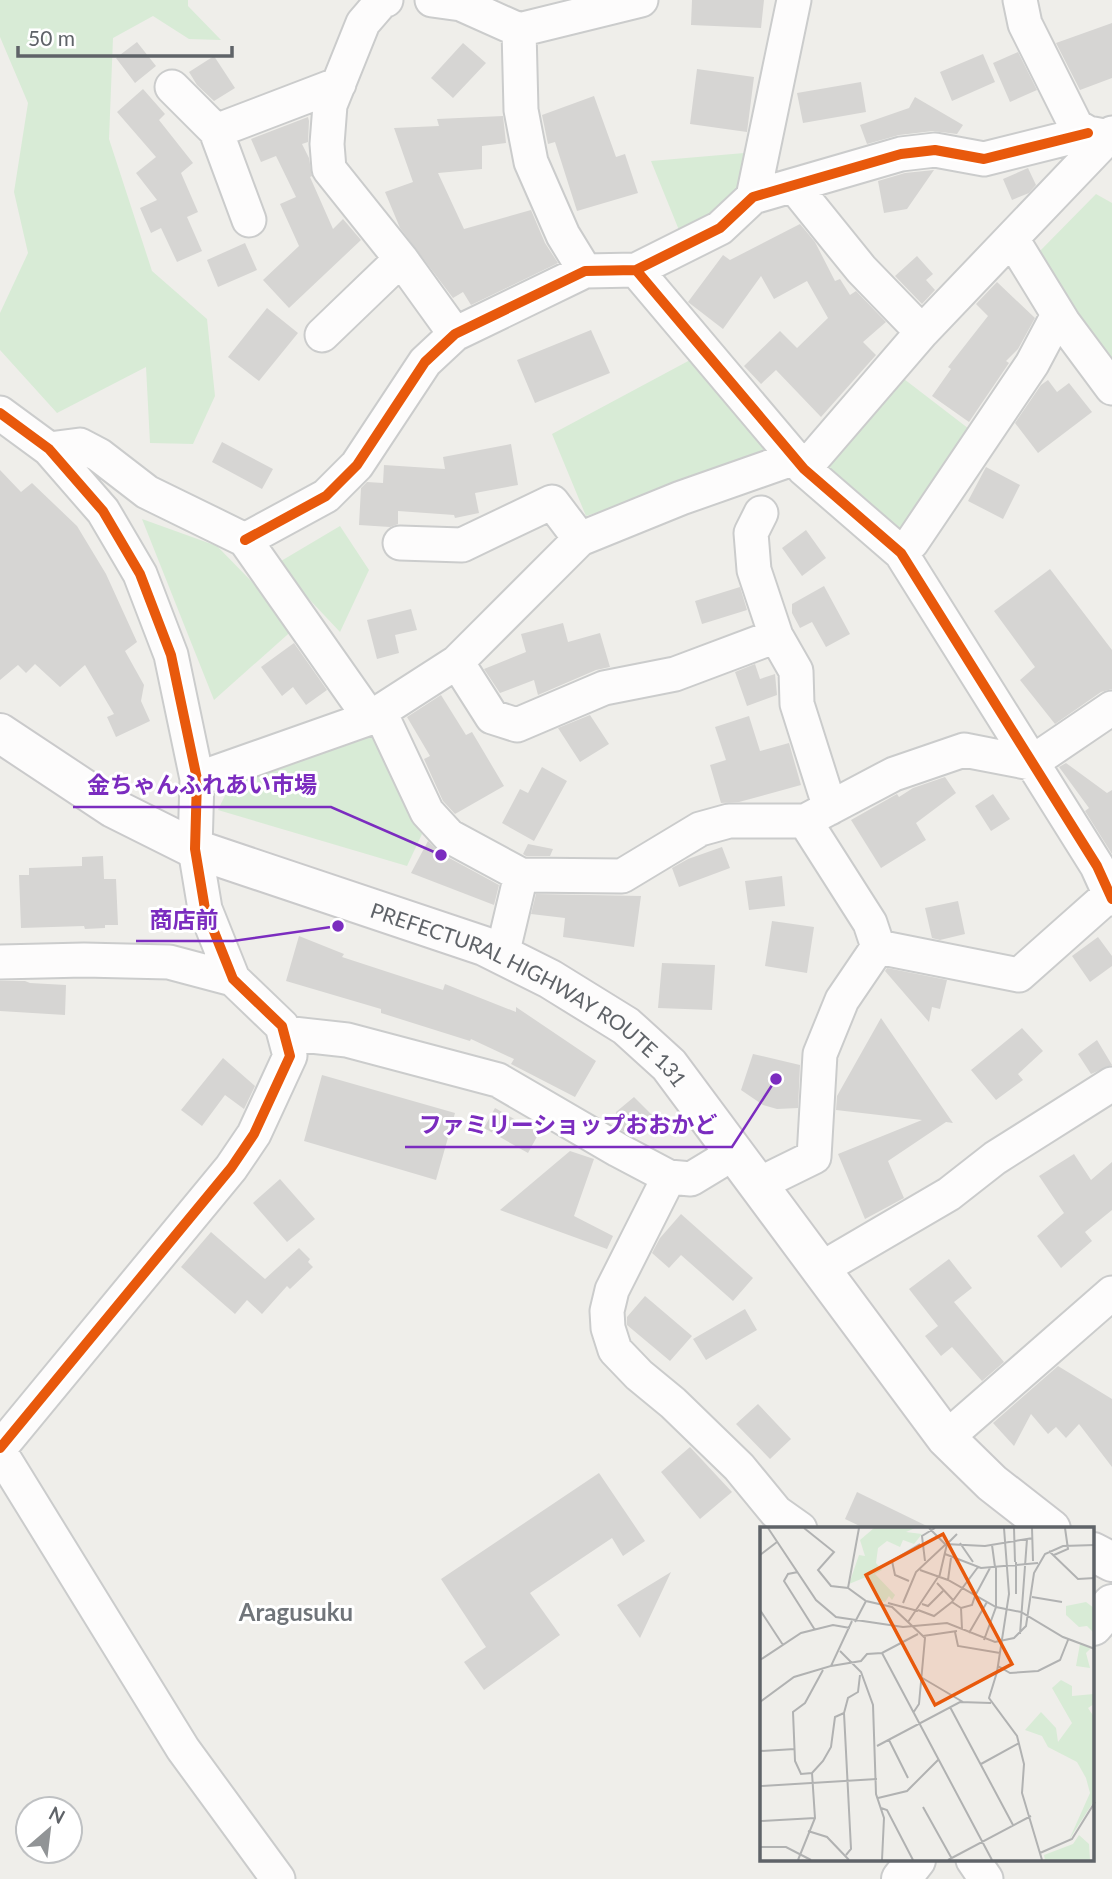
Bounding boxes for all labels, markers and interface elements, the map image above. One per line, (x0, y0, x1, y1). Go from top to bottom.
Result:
scale bar (18, 14, 231, 58)
text: 50 m (28, 25, 75, 50)
callout: 金ちゃんふれあい市場 (73, 763, 331, 807)
text: 金ちゃんふれあい市場 (87, 770, 317, 798)
street label: PREFECTURAL HIGHWAY ROUTE 131 (368, 896, 693, 1091)
callout: 商店前 (136, 897, 233, 941)
text: 商店前 (150, 905, 219, 933)
callout: ファミリーショップおおかど (405, 1103, 732, 1147)
text: ファミリーショップおおかど (419, 1110, 717, 1138)
inset map (760, 1527, 1094, 1862)
district label: Aragusuku (238, 1597, 353, 1626)
north arrow (14, 1795, 84, 1865)
text: N (45, 1801, 69, 1828)

